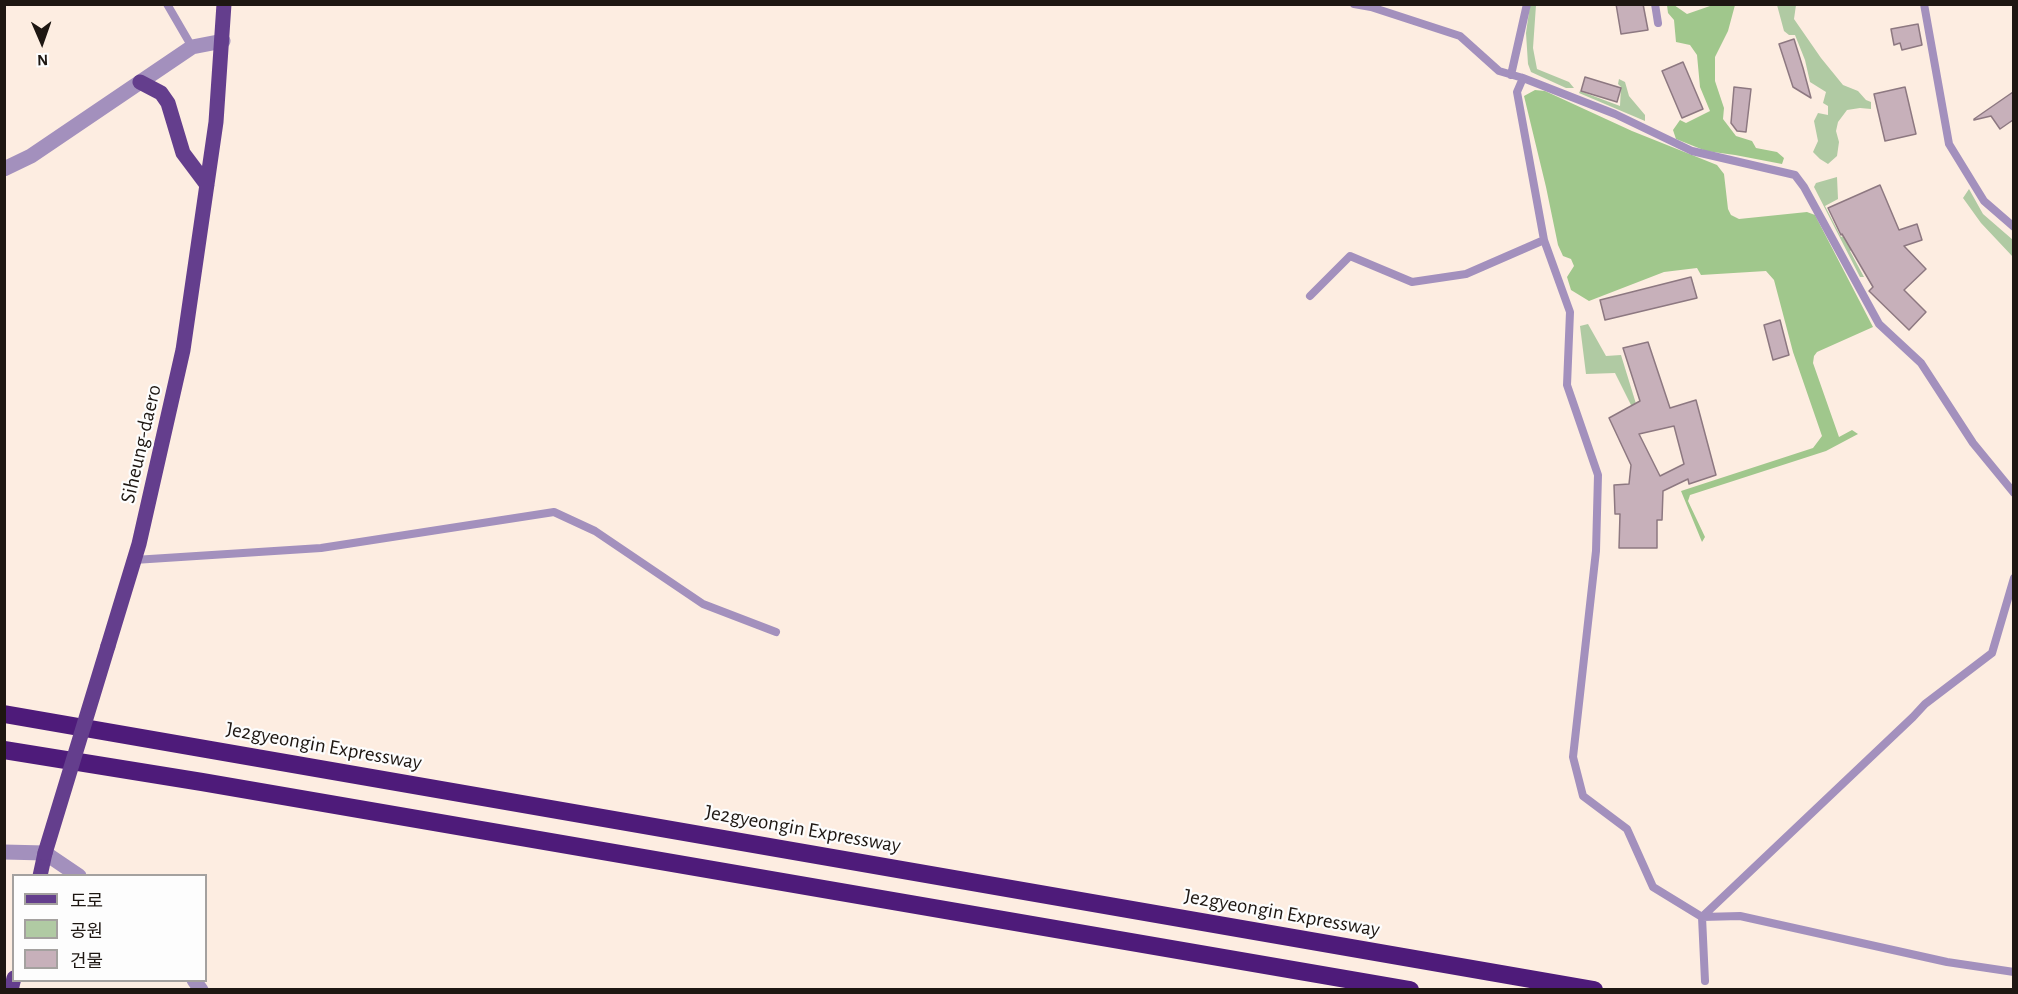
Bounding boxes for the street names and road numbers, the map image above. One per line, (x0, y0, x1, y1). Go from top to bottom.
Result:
street label: Siheung-daero (115, 382, 167, 506)
street label: Je2gyeongin Expressway (224, 716, 424, 776)
street label: Je2gyeongin Expressway (703, 799, 903, 859)
street label: Je2gyeongin Expressway (1182, 883, 1382, 943)

